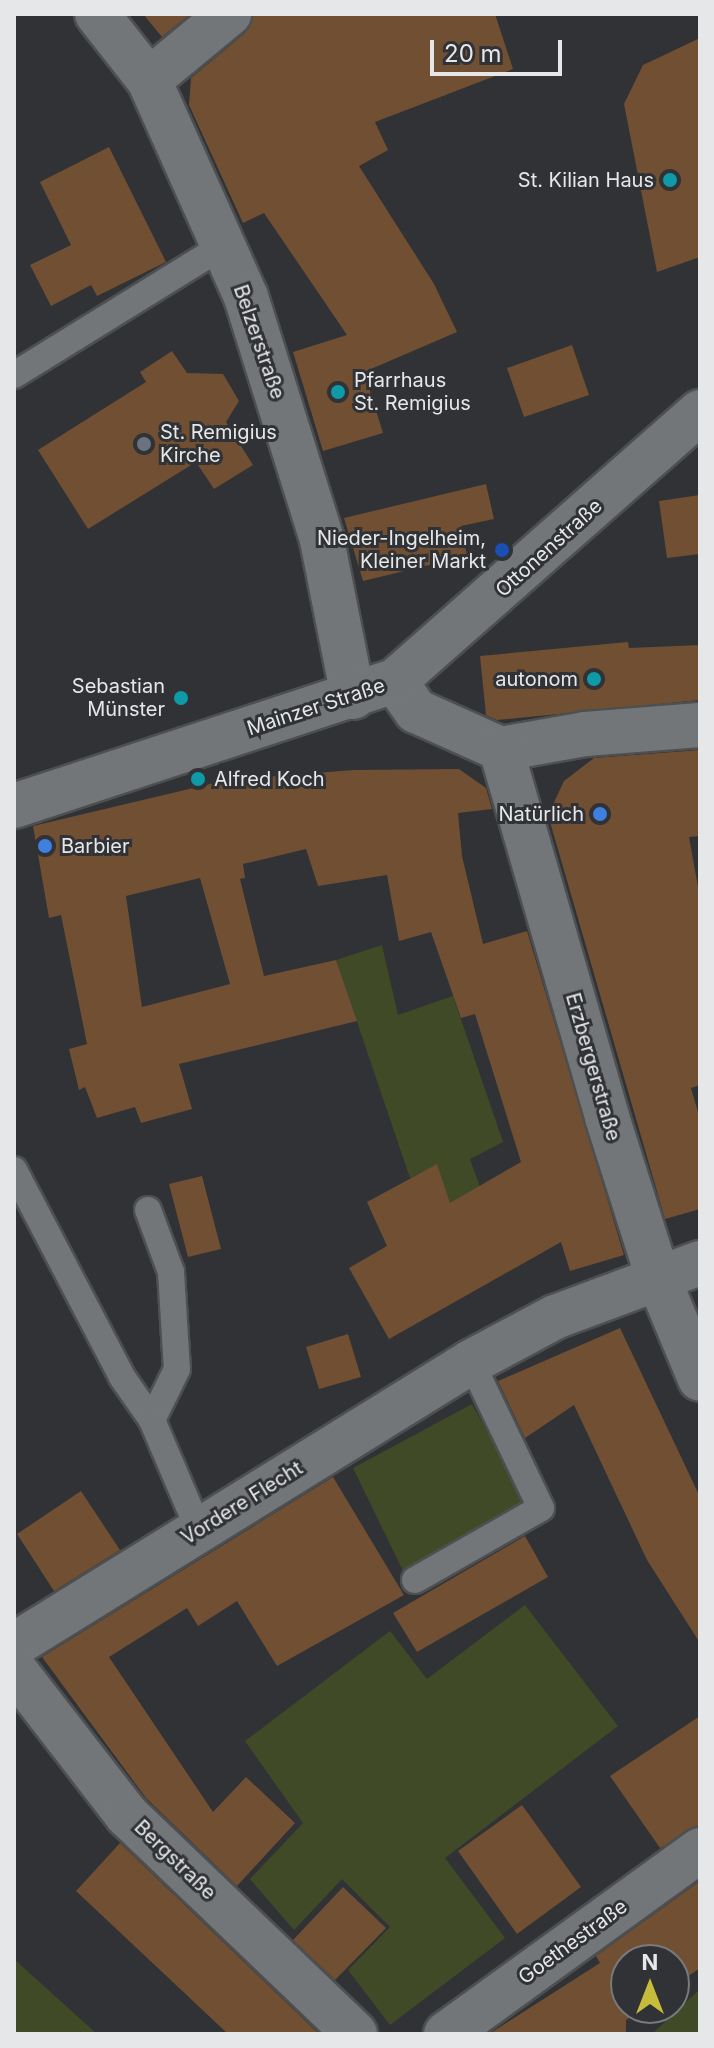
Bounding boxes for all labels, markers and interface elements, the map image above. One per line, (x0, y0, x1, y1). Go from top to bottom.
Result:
scale bar (434, 24, 566, 74)
text: 20 m (444, 39, 502, 68)
place label: St. Kilian Haus (518, 168, 654, 192)
marker: St. Kilian Haus (661, 171, 679, 189)
street label: Belzerstraße (228, 282, 290, 402)
place label: Pfarrhaus St. Remigius (354, 368, 471, 415)
marker: Pfarrhaus St. Remigius (329, 383, 347, 401)
place label: St. Remigius Kirche (160, 420, 277, 467)
marker: St. Remigius Kirche (135, 435, 153, 453)
street label: Ottonenstraße (491, 494, 607, 602)
place label: Nieder-Ingelheim, Kleiner Markt (317, 526, 486, 573)
marker: Nieder-Ingelheim, Kleiner Markt (493, 541, 511, 559)
place label: autonom (495, 667, 578, 691)
marker: autonom (585, 670, 603, 688)
street label: Mainzer Straße (244, 673, 388, 741)
place label: Sebastian Münster (72, 674, 165, 721)
marker: Sebastian Münster (172, 689, 190, 707)
place label: Alfred Koch (214, 767, 325, 791)
marker: Alfred Koch (189, 770, 207, 788)
place label: Natürlich (499, 802, 584, 826)
marker: Natürlich (591, 805, 609, 823)
place label: Barbier (61, 834, 129, 858)
marker: Barbier (36, 837, 54, 855)
street label: Erzbergerstraße (560, 990, 626, 1144)
street label: Vordere Flecht (177, 1456, 307, 1550)
street label: Bergstraße (129, 1815, 221, 1905)
street label: Goethestraße (514, 1895, 632, 1989)
north arrow (610, 1944, 690, 2024)
text: N (642, 1949, 658, 1975)

